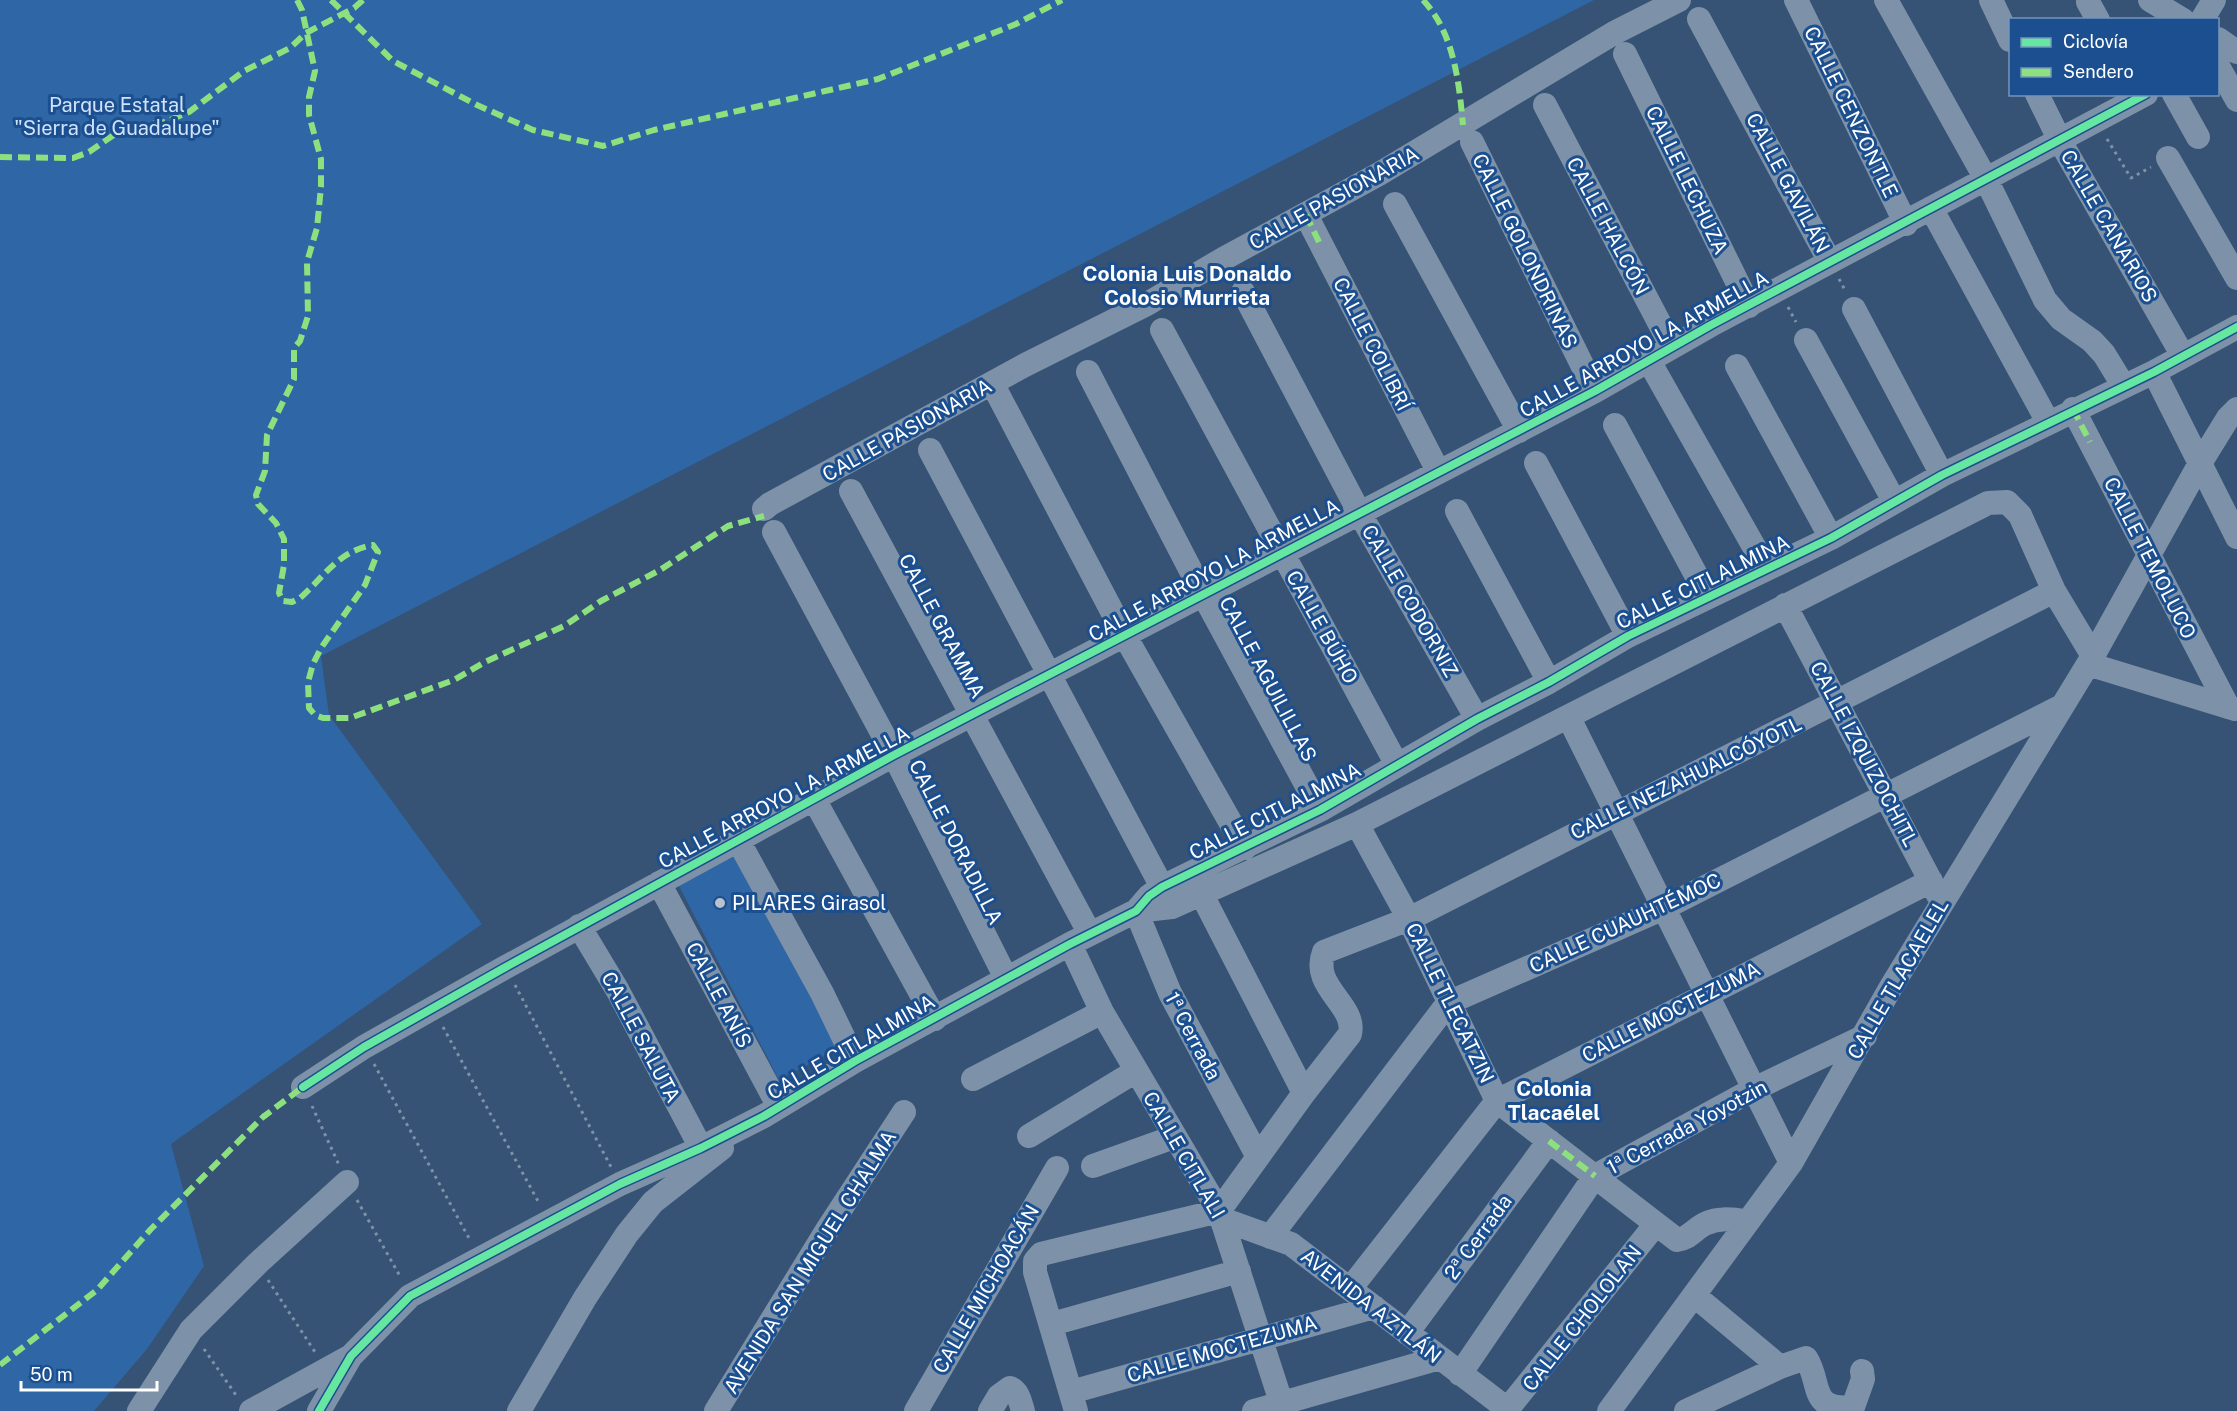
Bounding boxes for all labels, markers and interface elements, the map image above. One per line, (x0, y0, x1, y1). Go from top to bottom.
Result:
legend (2009, 18, 2219, 96)
street label: CALLE CENZONTLE (1799, 22, 1903, 202)
text: Ciclovía (2063, 31, 2128, 52)
text: Sendero (2063, 61, 2134, 82)
park label: Parque Estatal "Sierra de Guadalupe" (14, 93, 220, 140)
street label: CALLE LECHUZA (1641, 102, 1733, 258)
street label: CALLE GAVILÁN (1741, 108, 1836, 257)
street label: CALLE PASIONARIA (1245, 141, 1423, 255)
street label: CALLE CANARIOS (2056, 145, 2162, 307)
street label: CALLE GOLONDRINAS (1467, 150, 1583, 352)
street label: CALLE HALCÓN (1562, 153, 1655, 299)
district label: Colonia Luis Donaldo Colosio Murrieta (1082, 261, 1292, 310)
street label: CALLE ARROYO LA ARMELLA (1515, 265, 1773, 423)
street label: CALLE COLIBRÍ (1328, 273, 1417, 416)
street label: CALLE PASIONARIA (818, 373, 996, 487)
street label: CALLE TEMOLUCO (2099, 473, 2201, 643)
street label: CALLE ARROYO LA ARMELLA (1084, 493, 1344, 647)
street label: CALLE CODORNIZ (1357, 520, 1463, 682)
street label: CALLE CITLALMINA (1613, 530, 1793, 634)
street label: CALLE GRAMMA (894, 550, 990, 702)
street label: CALLE BÚHO (1281, 566, 1364, 688)
street label: CALLE AGUILILLAS (1214, 592, 1322, 766)
street label: CALLE IZQUIZOCHITL (1805, 657, 1923, 851)
street label: CALLE NEZAHUALCÓYOTL (1566, 711, 1806, 845)
street label: CALLE ARROYO LA ARMELLA (654, 720, 914, 874)
street label: CALLE DORADILLA (904, 756, 1008, 928)
street label: CALLE CITLALMINA (1185, 757, 1365, 865)
street label: CALLE CUAUHTÉMOC (1525, 867, 1725, 978)
place label: PILARES Girasol (732, 891, 886, 915)
street label: CALLE TLACAELEL (1842, 895, 1954, 1063)
marker: PILARES Girasol (713, 896, 727, 910)
street label: CALLE TLECATZIN (1401, 919, 1499, 1087)
street label: CALLE ANÍS (681, 937, 758, 1052)
street label: CALLE MOCTEZUMA (1578, 957, 1764, 1067)
street label: CALLE SALUTA (596, 967, 686, 1107)
street label: 1ª Cerrada (1160, 988, 1226, 1084)
street label: CALLE CITLALMINA (763, 989, 939, 1105)
street label: 1ª Cerrada Yoyotzin (1603, 1075, 1771, 1179)
district label: Colonia Tlacaélel (1508, 1076, 1600, 1125)
street label: CALLE CITLALI (1138, 1087, 1230, 1223)
street label: AVENIDA SAN MIGUEL CHALMA (719, 1126, 901, 1398)
street label: 2ª Cerrada (1439, 1190, 1517, 1284)
street label: CALLE MICHOACÁN (927, 1200, 1044, 1378)
street label: CALLE CHOLOLAN (1517, 1240, 1647, 1396)
street label: AVENIDA AZTLÁN (1296, 1243, 1447, 1368)
street label: CALLE MOCTEZUMA (1124, 1310, 1320, 1388)
scale bar (21, 1354, 158, 1392)
text: 50 m (30, 1364, 73, 1385)

